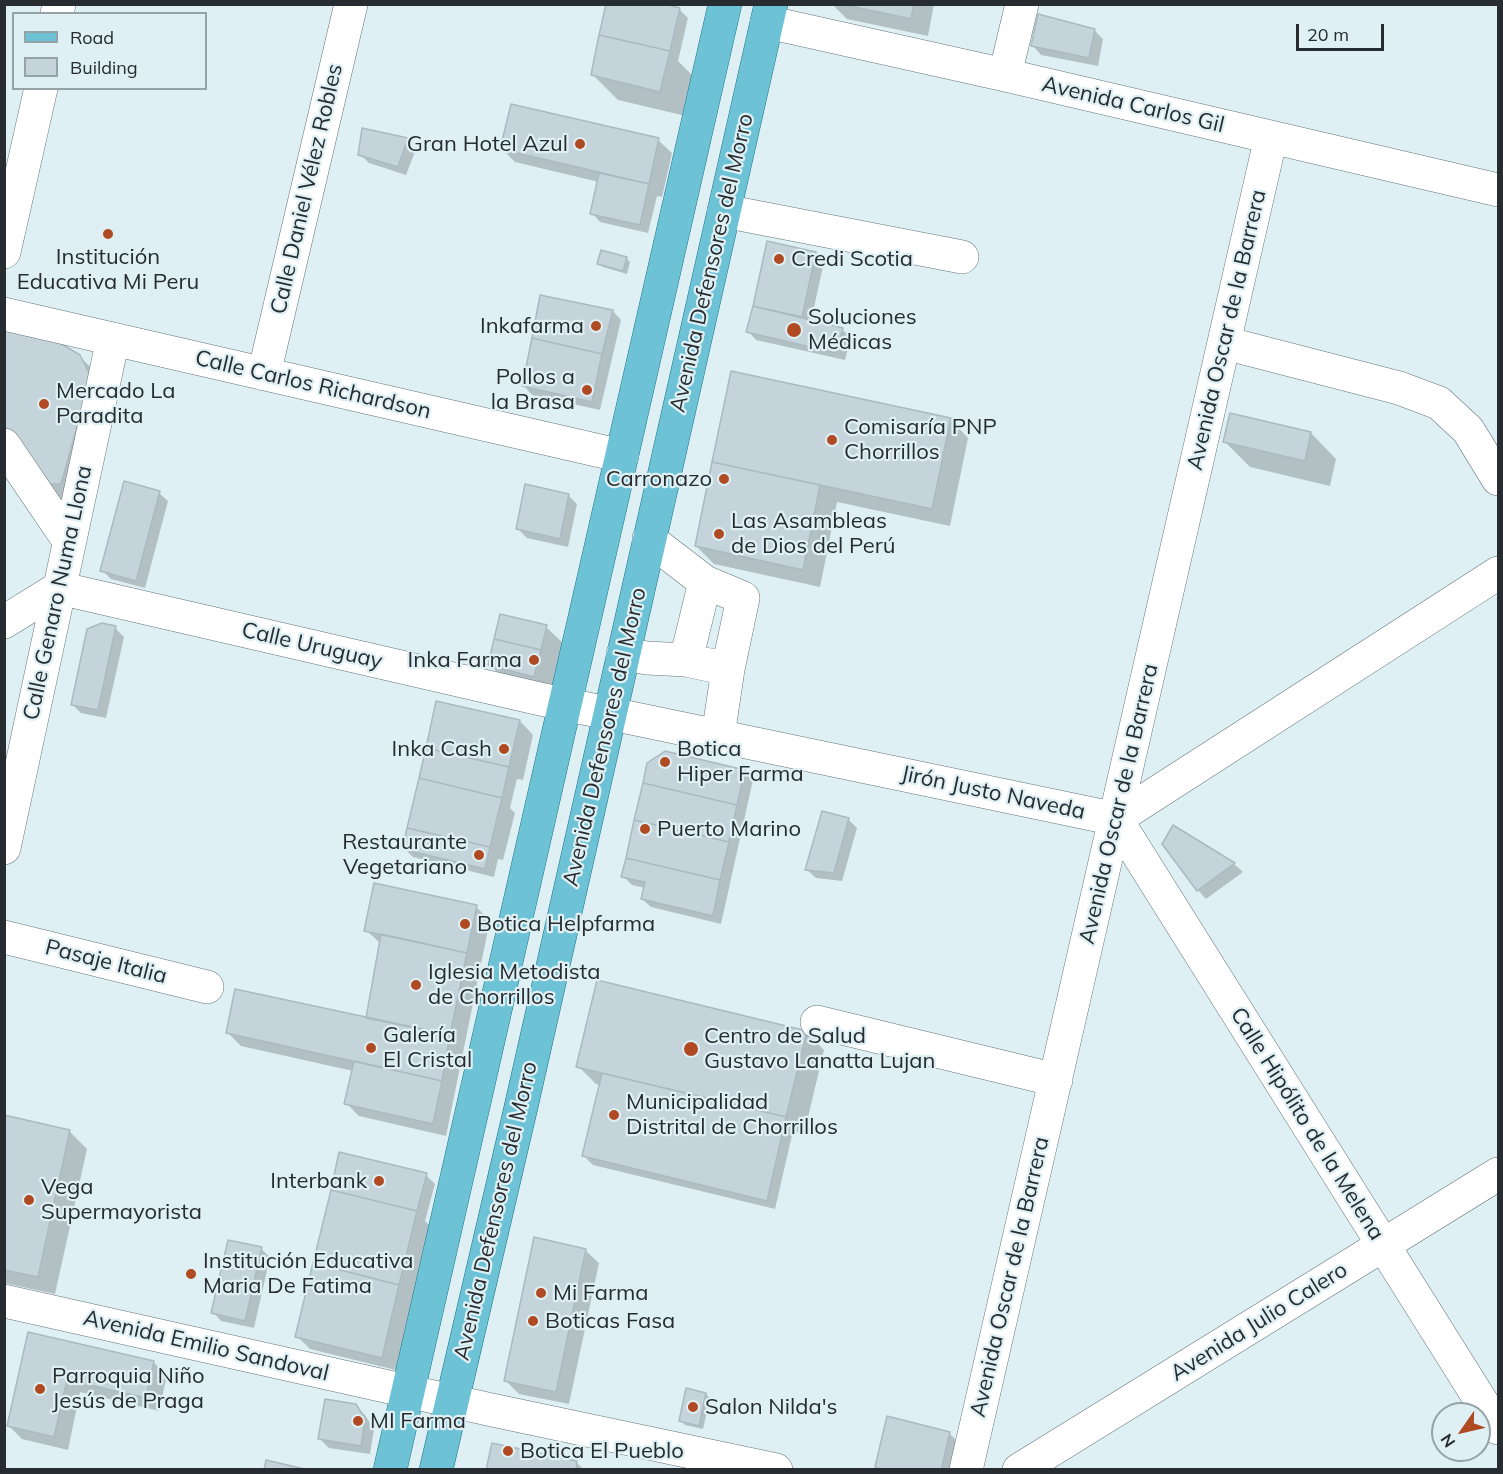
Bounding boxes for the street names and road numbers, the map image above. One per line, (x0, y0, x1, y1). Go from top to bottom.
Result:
street label: Calle Daniel Vélez Robles (265, 61, 349, 317)
street label: Avenida Carlos Gil (1039, 71, 1227, 139)
street label: Avenida Defensores del Morro (665, 111, 759, 415)
street label: Avenida Oscar de la Barrera (1182, 187, 1272, 473)
street label: Calle Carlos Richardson (192, 345, 434, 425)
street label: Calle Genaro Numa Llona (18, 463, 98, 723)
street label: Avenida Defensores del Morro (558, 585, 652, 889)
street label: Calle Uruguay (239, 617, 385, 675)
street label: Avenida Oscar de la Barrera (1074, 661, 1164, 947)
street label: Jirón Justo Naveda (899, 761, 1087, 825)
street label: Pasaje Italia (42, 934, 170, 990)
street label: Calle Hipólito de la Melena (1224, 1003, 1390, 1245)
street label: Avenida Defensores del Morro (449, 1059, 543, 1363)
street label: Avenida Oscar de la Barrera (965, 1134, 1055, 1420)
street label: Avenida Julio Calero (1166, 1257, 1352, 1387)
street label: Avenida Emilio Sandoval (81, 1305, 331, 1387)

